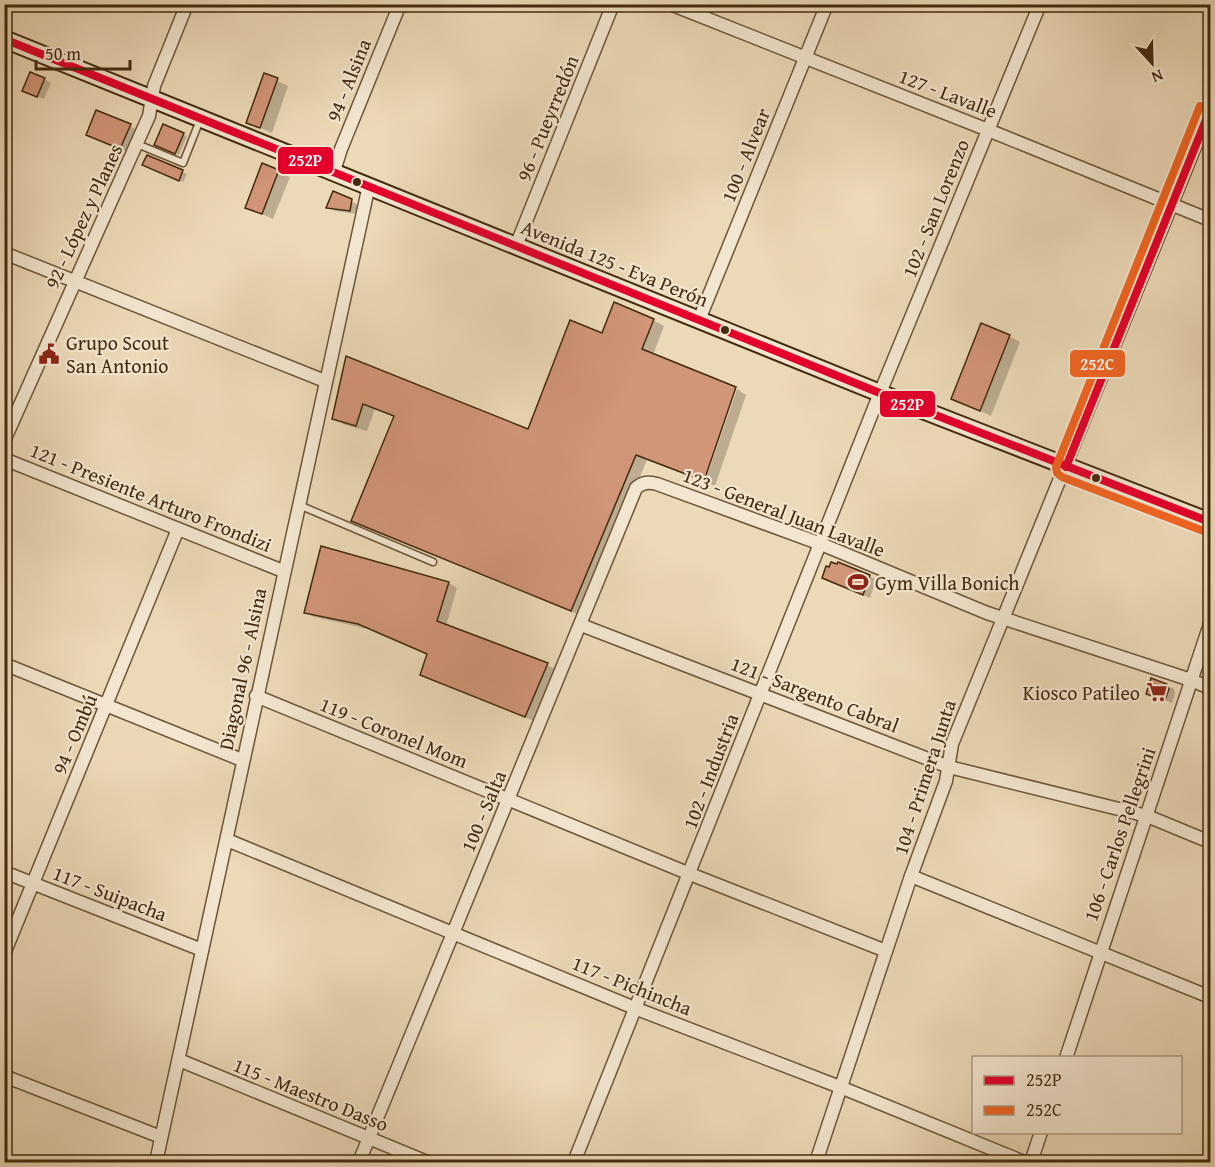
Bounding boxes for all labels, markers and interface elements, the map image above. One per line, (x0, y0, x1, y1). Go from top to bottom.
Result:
scale bar (36, 33, 130, 71)
north arrow (1122, 33, 1182, 93)
street label: 94 - Alsina (318, 34, 378, 126)
text: 50 m (45, 40, 81, 67)
street label: 96 - Pueyrredón (509, 51, 585, 185)
street label: 127 - Lavalle (895, 61, 1001, 125)
text: N (1148, 64, 1167, 90)
street label: 100 - Alvear (713, 104, 777, 206)
street label: 102 - San Lorenzo (894, 134, 976, 282)
street label: 92 - López y Planes (37, 139, 129, 293)
line badge: 252P (277, 146, 334, 175)
text: 252P (288, 148, 322, 172)
unlabelled marker (351, 176, 363, 188)
street label: Avenida 125 - Eva Perón (517, 212, 713, 314)
unlabelled marker (719, 324, 731, 336)
place label: Grupo Scout San Antonio (66, 328, 169, 380)
public building icon: Grupo Scout San Antonio (37, 342, 61, 366)
line badge: 252C (1069, 349, 1126, 378)
text: 252C (1080, 352, 1114, 376)
line badge: 252P (879, 390, 936, 418)
text: 252P (890, 392, 924, 416)
street label: 121 - Presiente Arturo Frondizi (26, 435, 277, 559)
street label: 123 - General Juan Lavalle (679, 460, 889, 564)
unlabelled marker (1090, 472, 1102, 484)
place label: Gym Villa Bonich (875, 568, 1019, 597)
sports icon: Gym Villa Bonich (846, 570, 870, 594)
street label: Diagonal 96 - Alsina (211, 585, 273, 753)
street label: 121 - Sargento Cabral (727, 649, 904, 740)
place label: Kiosco Patileo (1023, 678, 1140, 707)
supermarket icon: Kiosco Patileo (1145, 680, 1169, 704)
street label: 94 - Ombú (44, 689, 104, 779)
street label: 119 - Coronel Mom (316, 689, 473, 775)
street label: 104 - Primera Junta (885, 695, 963, 858)
street label: 102 - Industria (675, 708, 746, 833)
street label: 106 - Carlos Pellegrini (1076, 743, 1163, 925)
street label: 100 - Salta (453, 765, 513, 856)
street label: 117 - Suipacha (49, 858, 172, 928)
street label: 117 - Pichincha (568, 948, 697, 1022)
street label: 115 - Maestro Dasso (229, 1050, 393, 1138)
legend (972, 1056, 1182, 1134)
text: 252P (1026, 1066, 1062, 1093)
text: 252C (1026, 1096, 1062, 1123)

